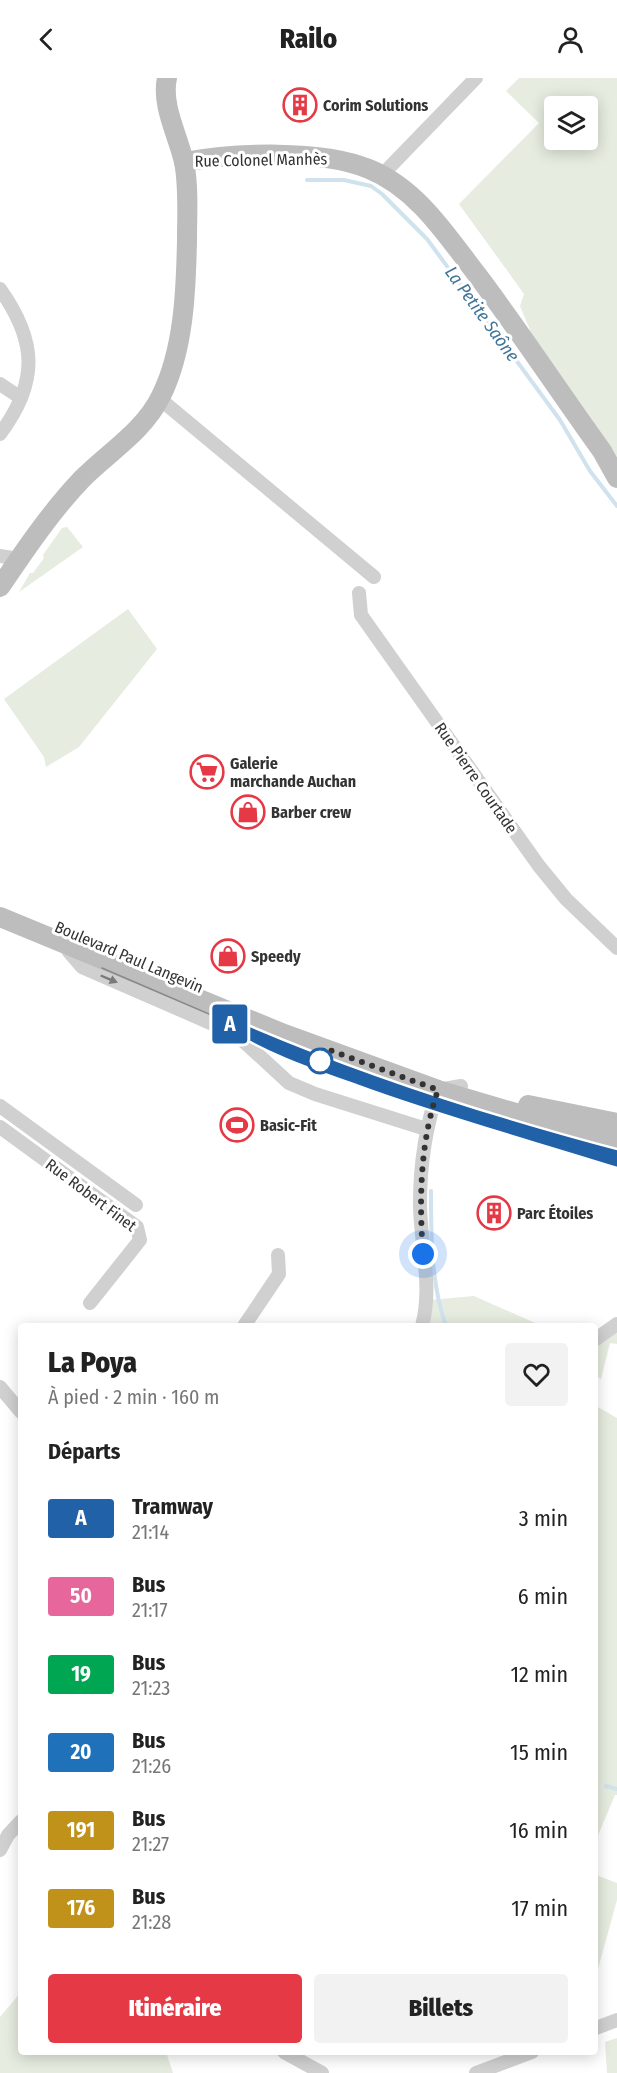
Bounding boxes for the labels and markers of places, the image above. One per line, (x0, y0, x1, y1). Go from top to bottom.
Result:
building icon: Corim Solutions (282, 87, 318, 123)
place label: Corim Solutions (323, 96, 428, 115)
supermarket icon: Galerie marchande Auchan (189, 754, 225, 790)
place label: Galerie marchande Auchan (230, 754, 356, 791)
shop icon: Barber crew (230, 794, 266, 830)
place label: Barber crew (271, 803, 351, 822)
shop icon: Speedy (210, 938, 246, 974)
place label: Speedy (251, 947, 301, 966)
unlabelled marker (307, 1048, 333, 1074)
sports icon: Basic-Fit (219, 1107, 255, 1143)
place label: Basic-Fit (260, 1116, 317, 1135)
building icon: Parc Étoiles (476, 1195, 512, 1231)
place label: Parc Étoiles (517, 1203, 593, 1223)

